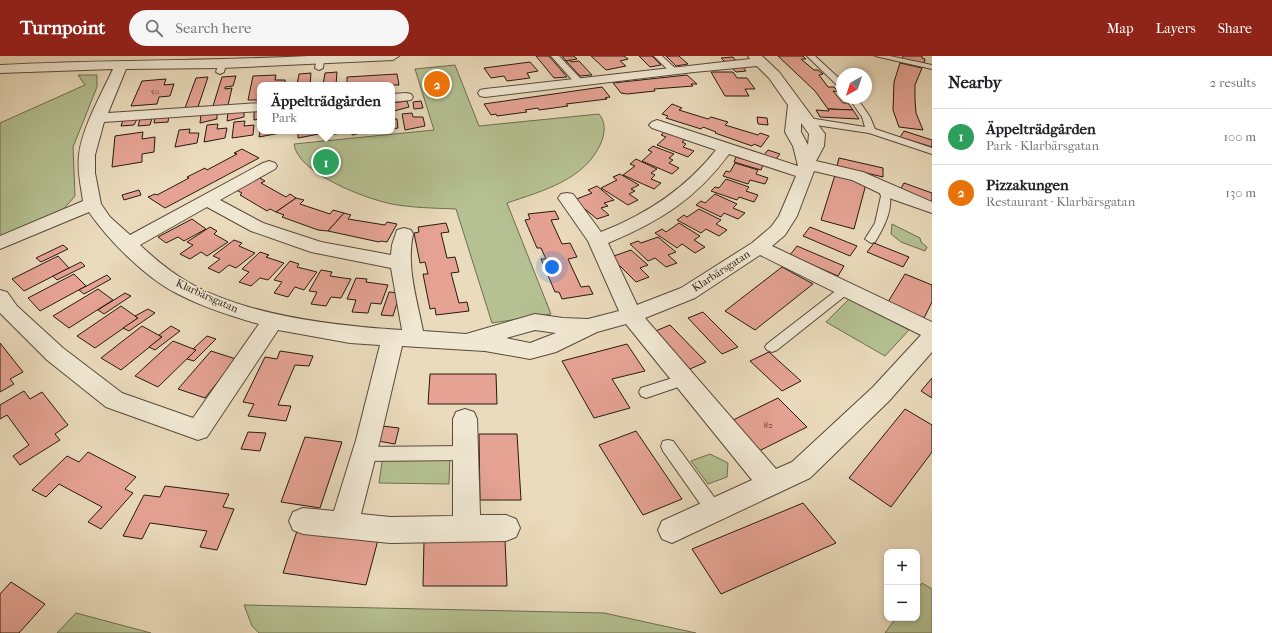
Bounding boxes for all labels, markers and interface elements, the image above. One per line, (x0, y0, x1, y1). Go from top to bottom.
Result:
search box (129, 10, 409, 46)
text: Turnpoint (20, 17, 105, 39)
icon: search (143, 17, 165, 39)
text: Search here (175, 19, 251, 37)
text: Map (1107, 20, 1134, 37)
text: Layers (1156, 20, 1196, 37)
text: Share (1218, 20, 1252, 37)
north arrow (836, 68, 872, 104)
pin: 2 (424, 69, 450, 99)
text: Nearby (948, 72, 1002, 92)
text: 2 results (1210, 75, 1256, 90)
popup (257, 82, 395, 134)
house number: 50 (151, 86, 159, 96)
text: Äppelträdgården (271, 92, 381, 110)
text: Park (271, 110, 297, 125)
text: Äppelträdgården (986, 120, 1096, 138)
text: 1 (959, 129, 963, 144)
text: 100 m (1223, 129, 1256, 144)
text: Park · Klarbärsgatan (986, 138, 1099, 153)
pin: 1 (313, 147, 339, 177)
text: Pizzakungen (986, 176, 1069, 194)
text: 2 (958, 185, 964, 200)
text: 130 m (1225, 185, 1256, 200)
text: Restaurant · Klarbärsgatan (986, 194, 1135, 209)
street label: Klarbärsgatan (689, 247, 753, 295)
your location (542, 257, 562, 277)
street label: Klarbärsgatan (174, 276, 241, 316)
house number: 82 (763, 420, 773, 430)
map controls (884, 549, 920, 621)
button: + (884, 549, 920, 585)
button: − (884, 585, 920, 621)

